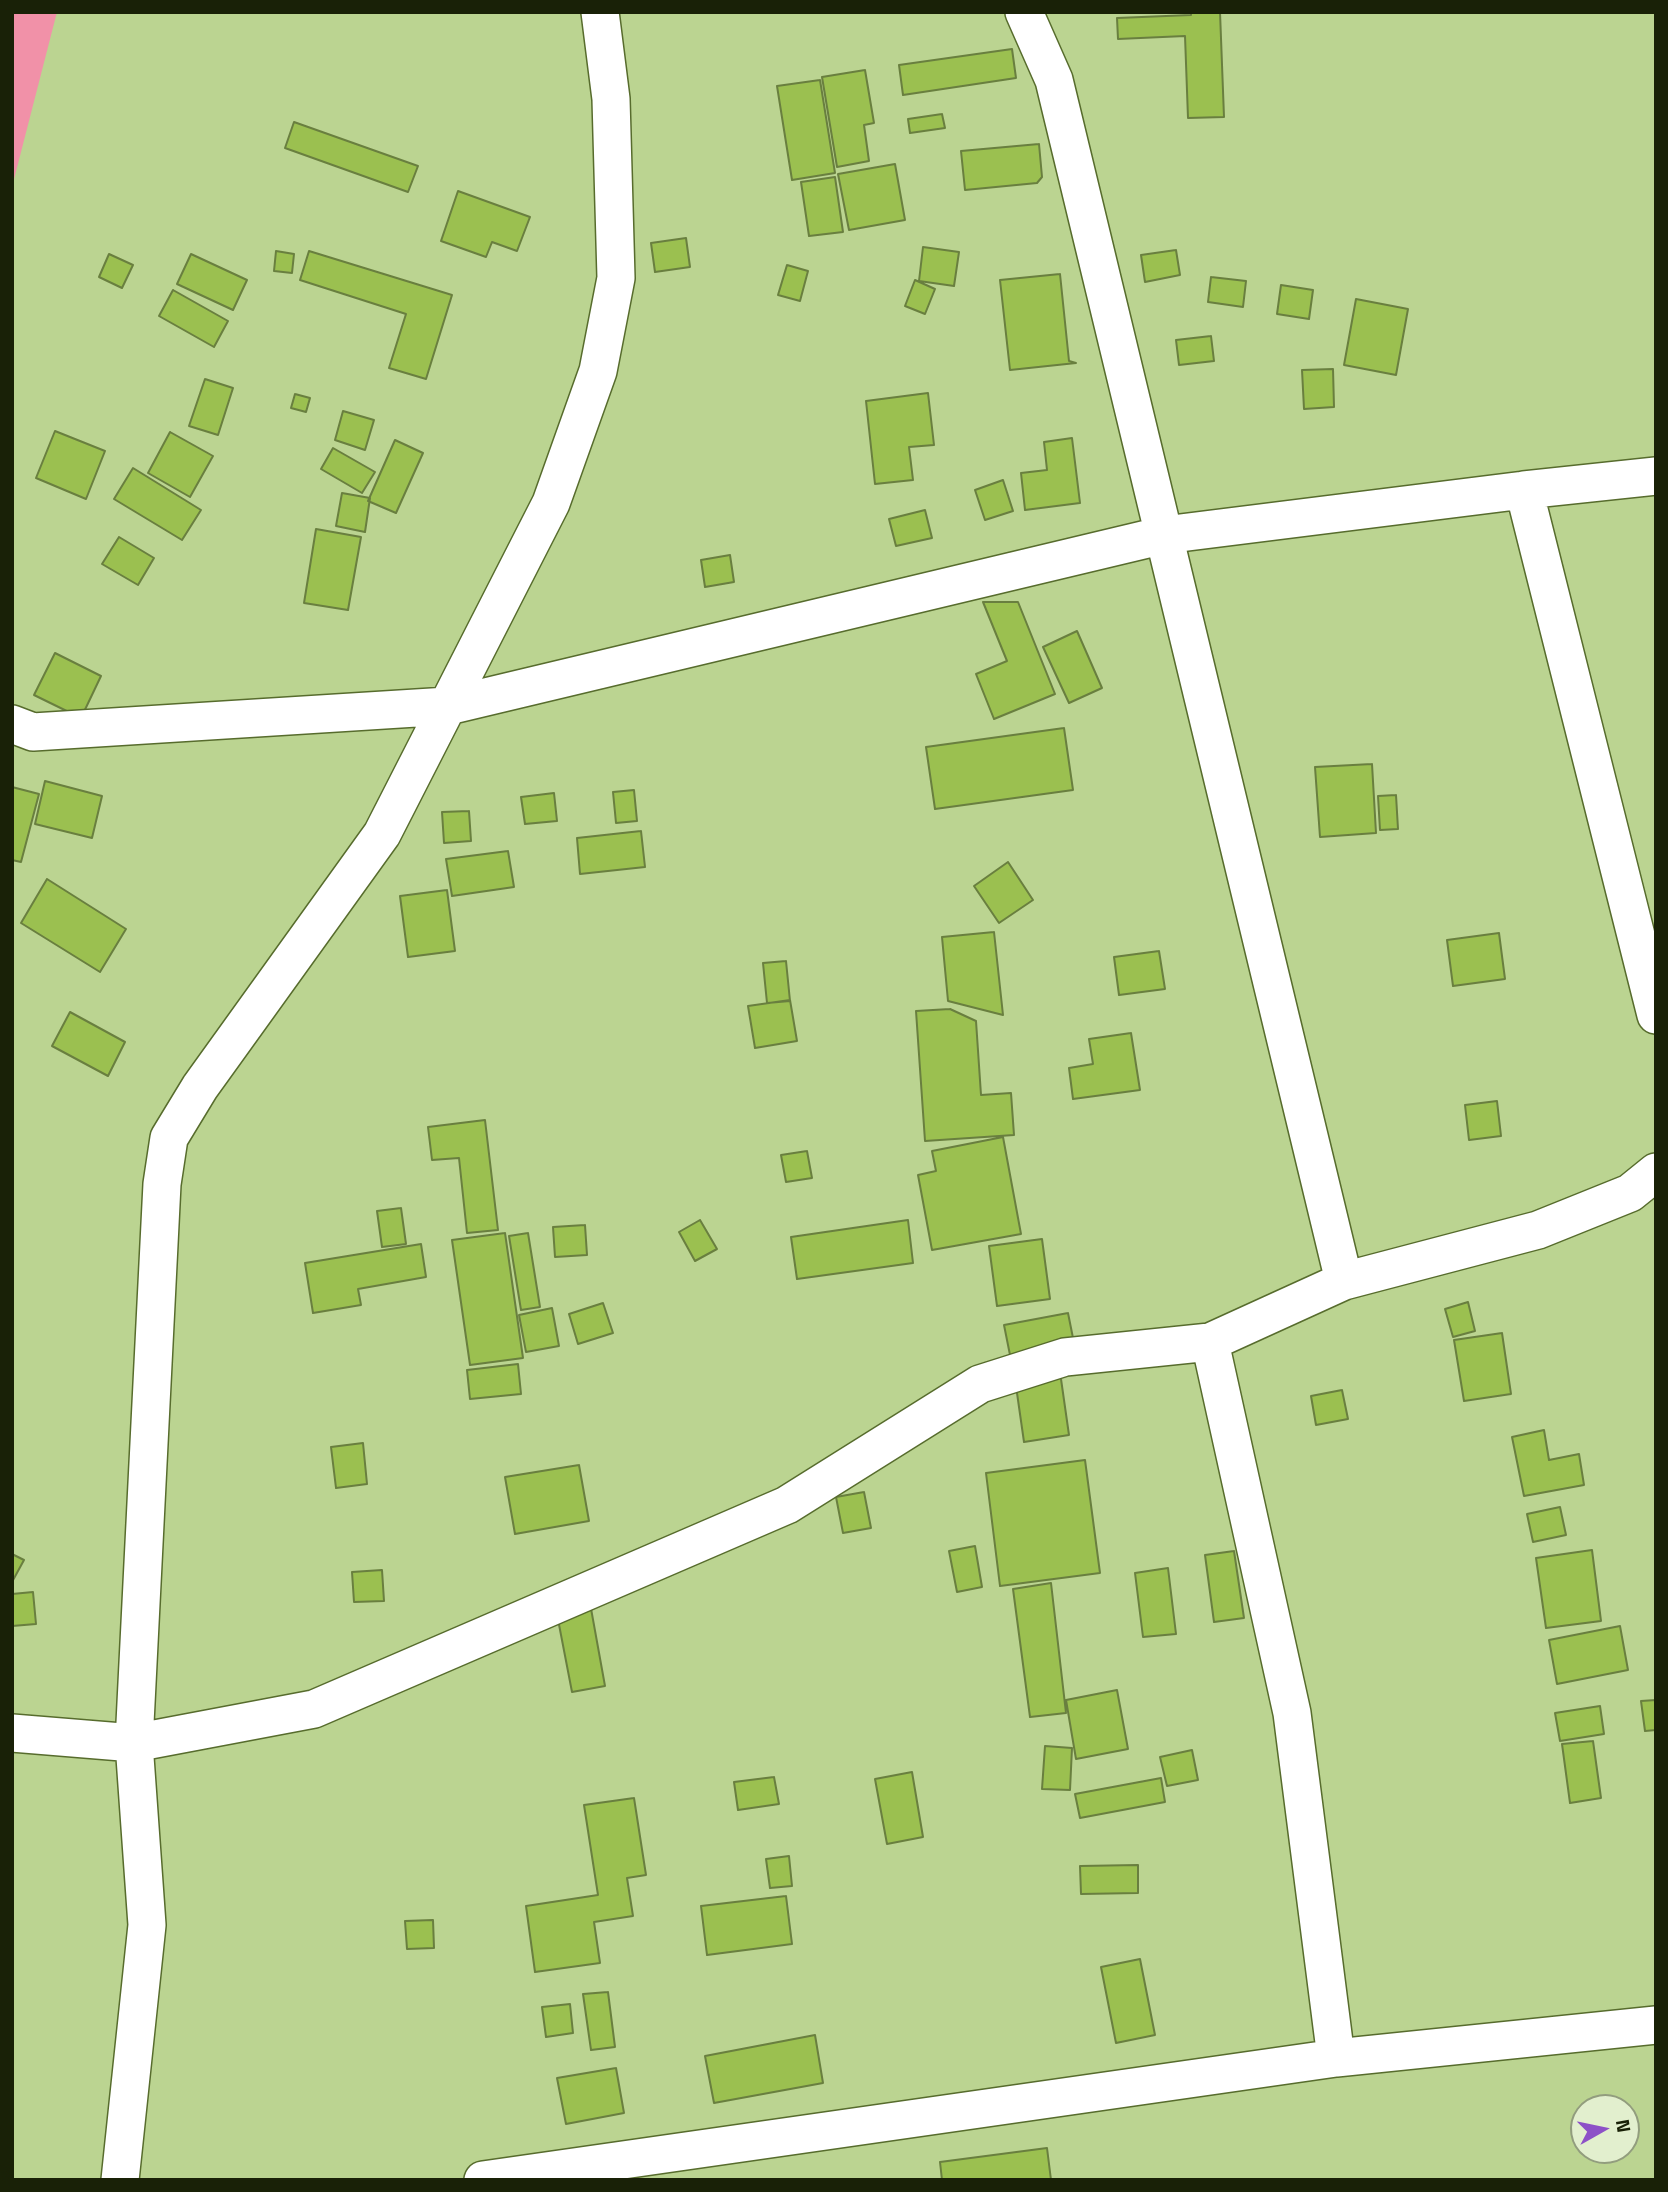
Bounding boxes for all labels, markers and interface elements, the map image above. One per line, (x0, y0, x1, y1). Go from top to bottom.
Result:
north arrow (1570, 2094, 1640, 2164)
text: N (1609, 2117, 1640, 2135)

